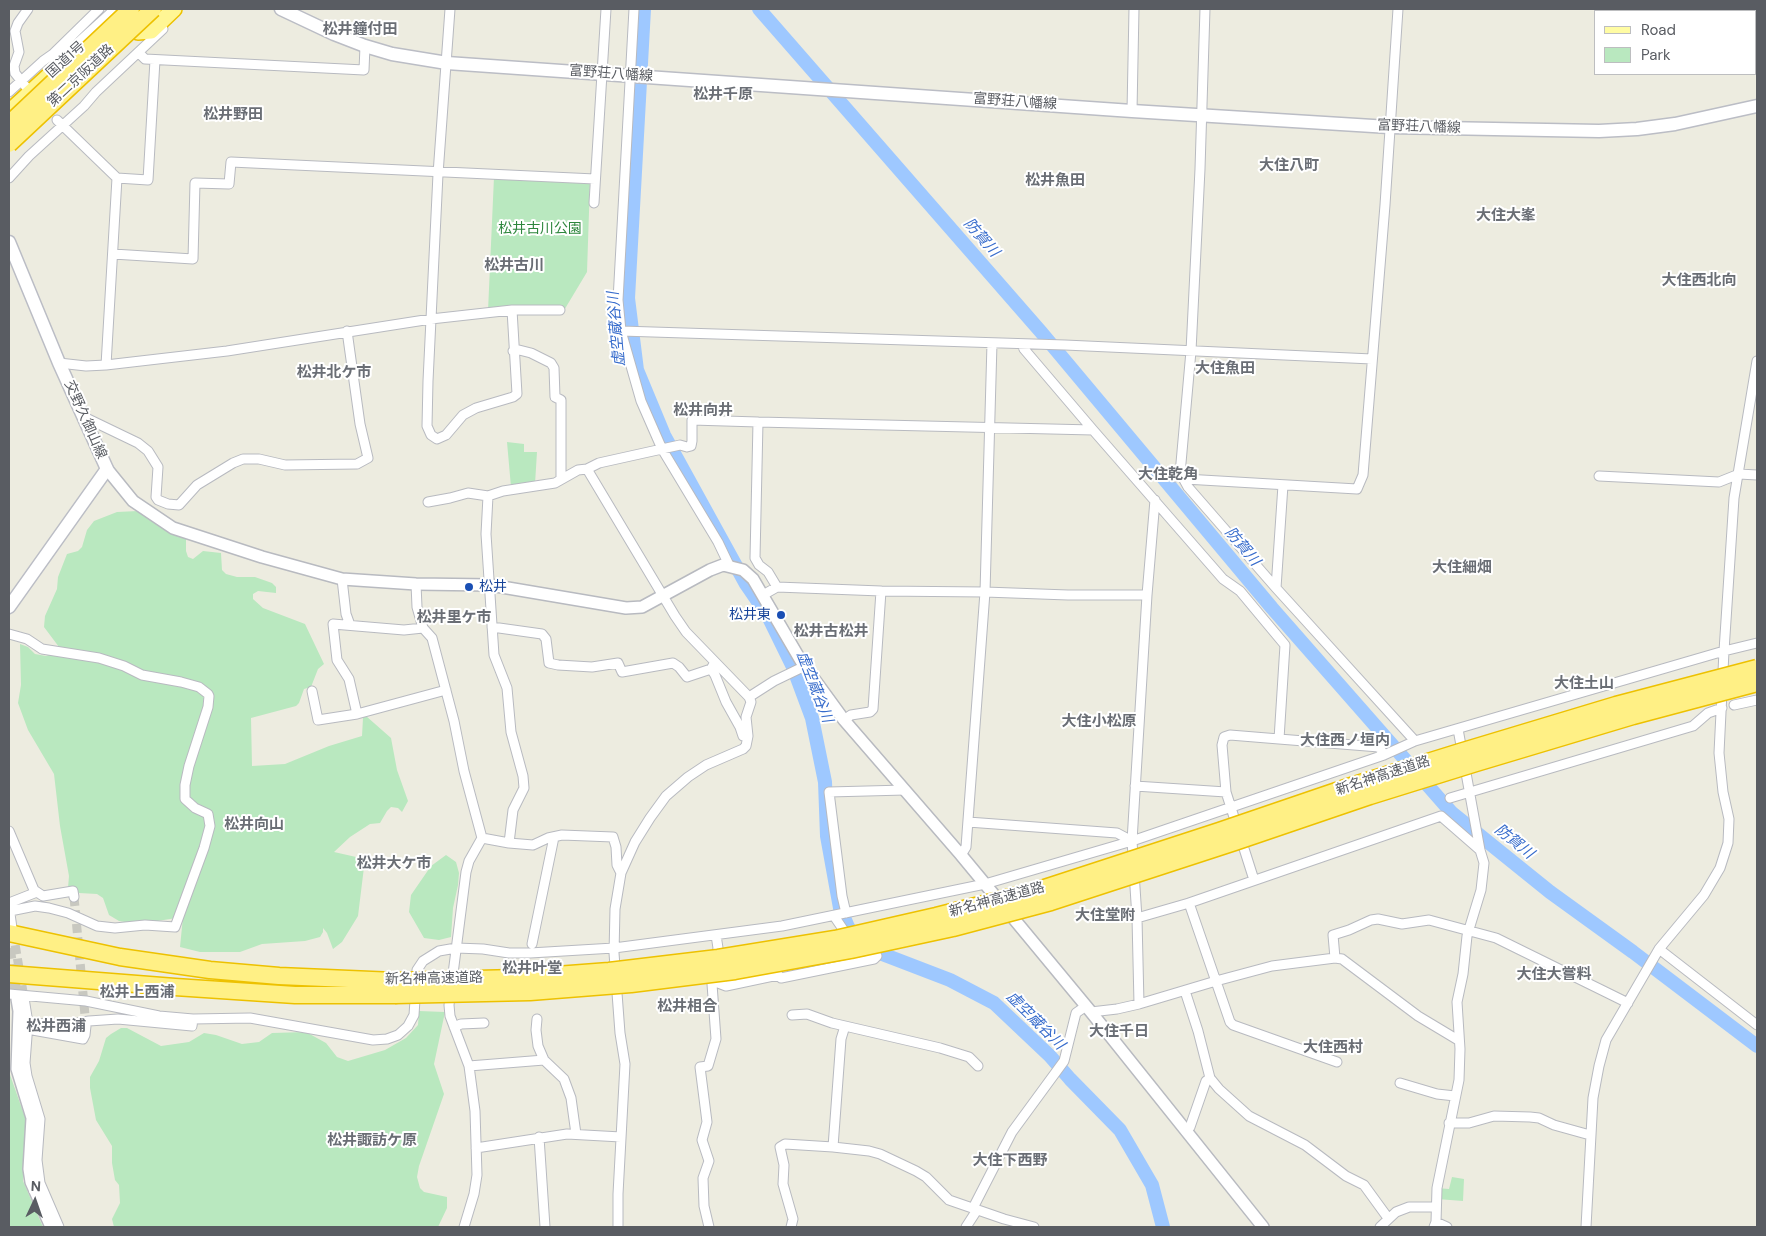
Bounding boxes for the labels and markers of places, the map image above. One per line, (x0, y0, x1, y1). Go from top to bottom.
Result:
place label: 松井 (479, 579, 507, 595)
marker: 松井 (463, 581, 475, 593)
place label: 松井東 (729, 607, 771, 623)
marker: 松井東 (775, 609, 787, 621)

